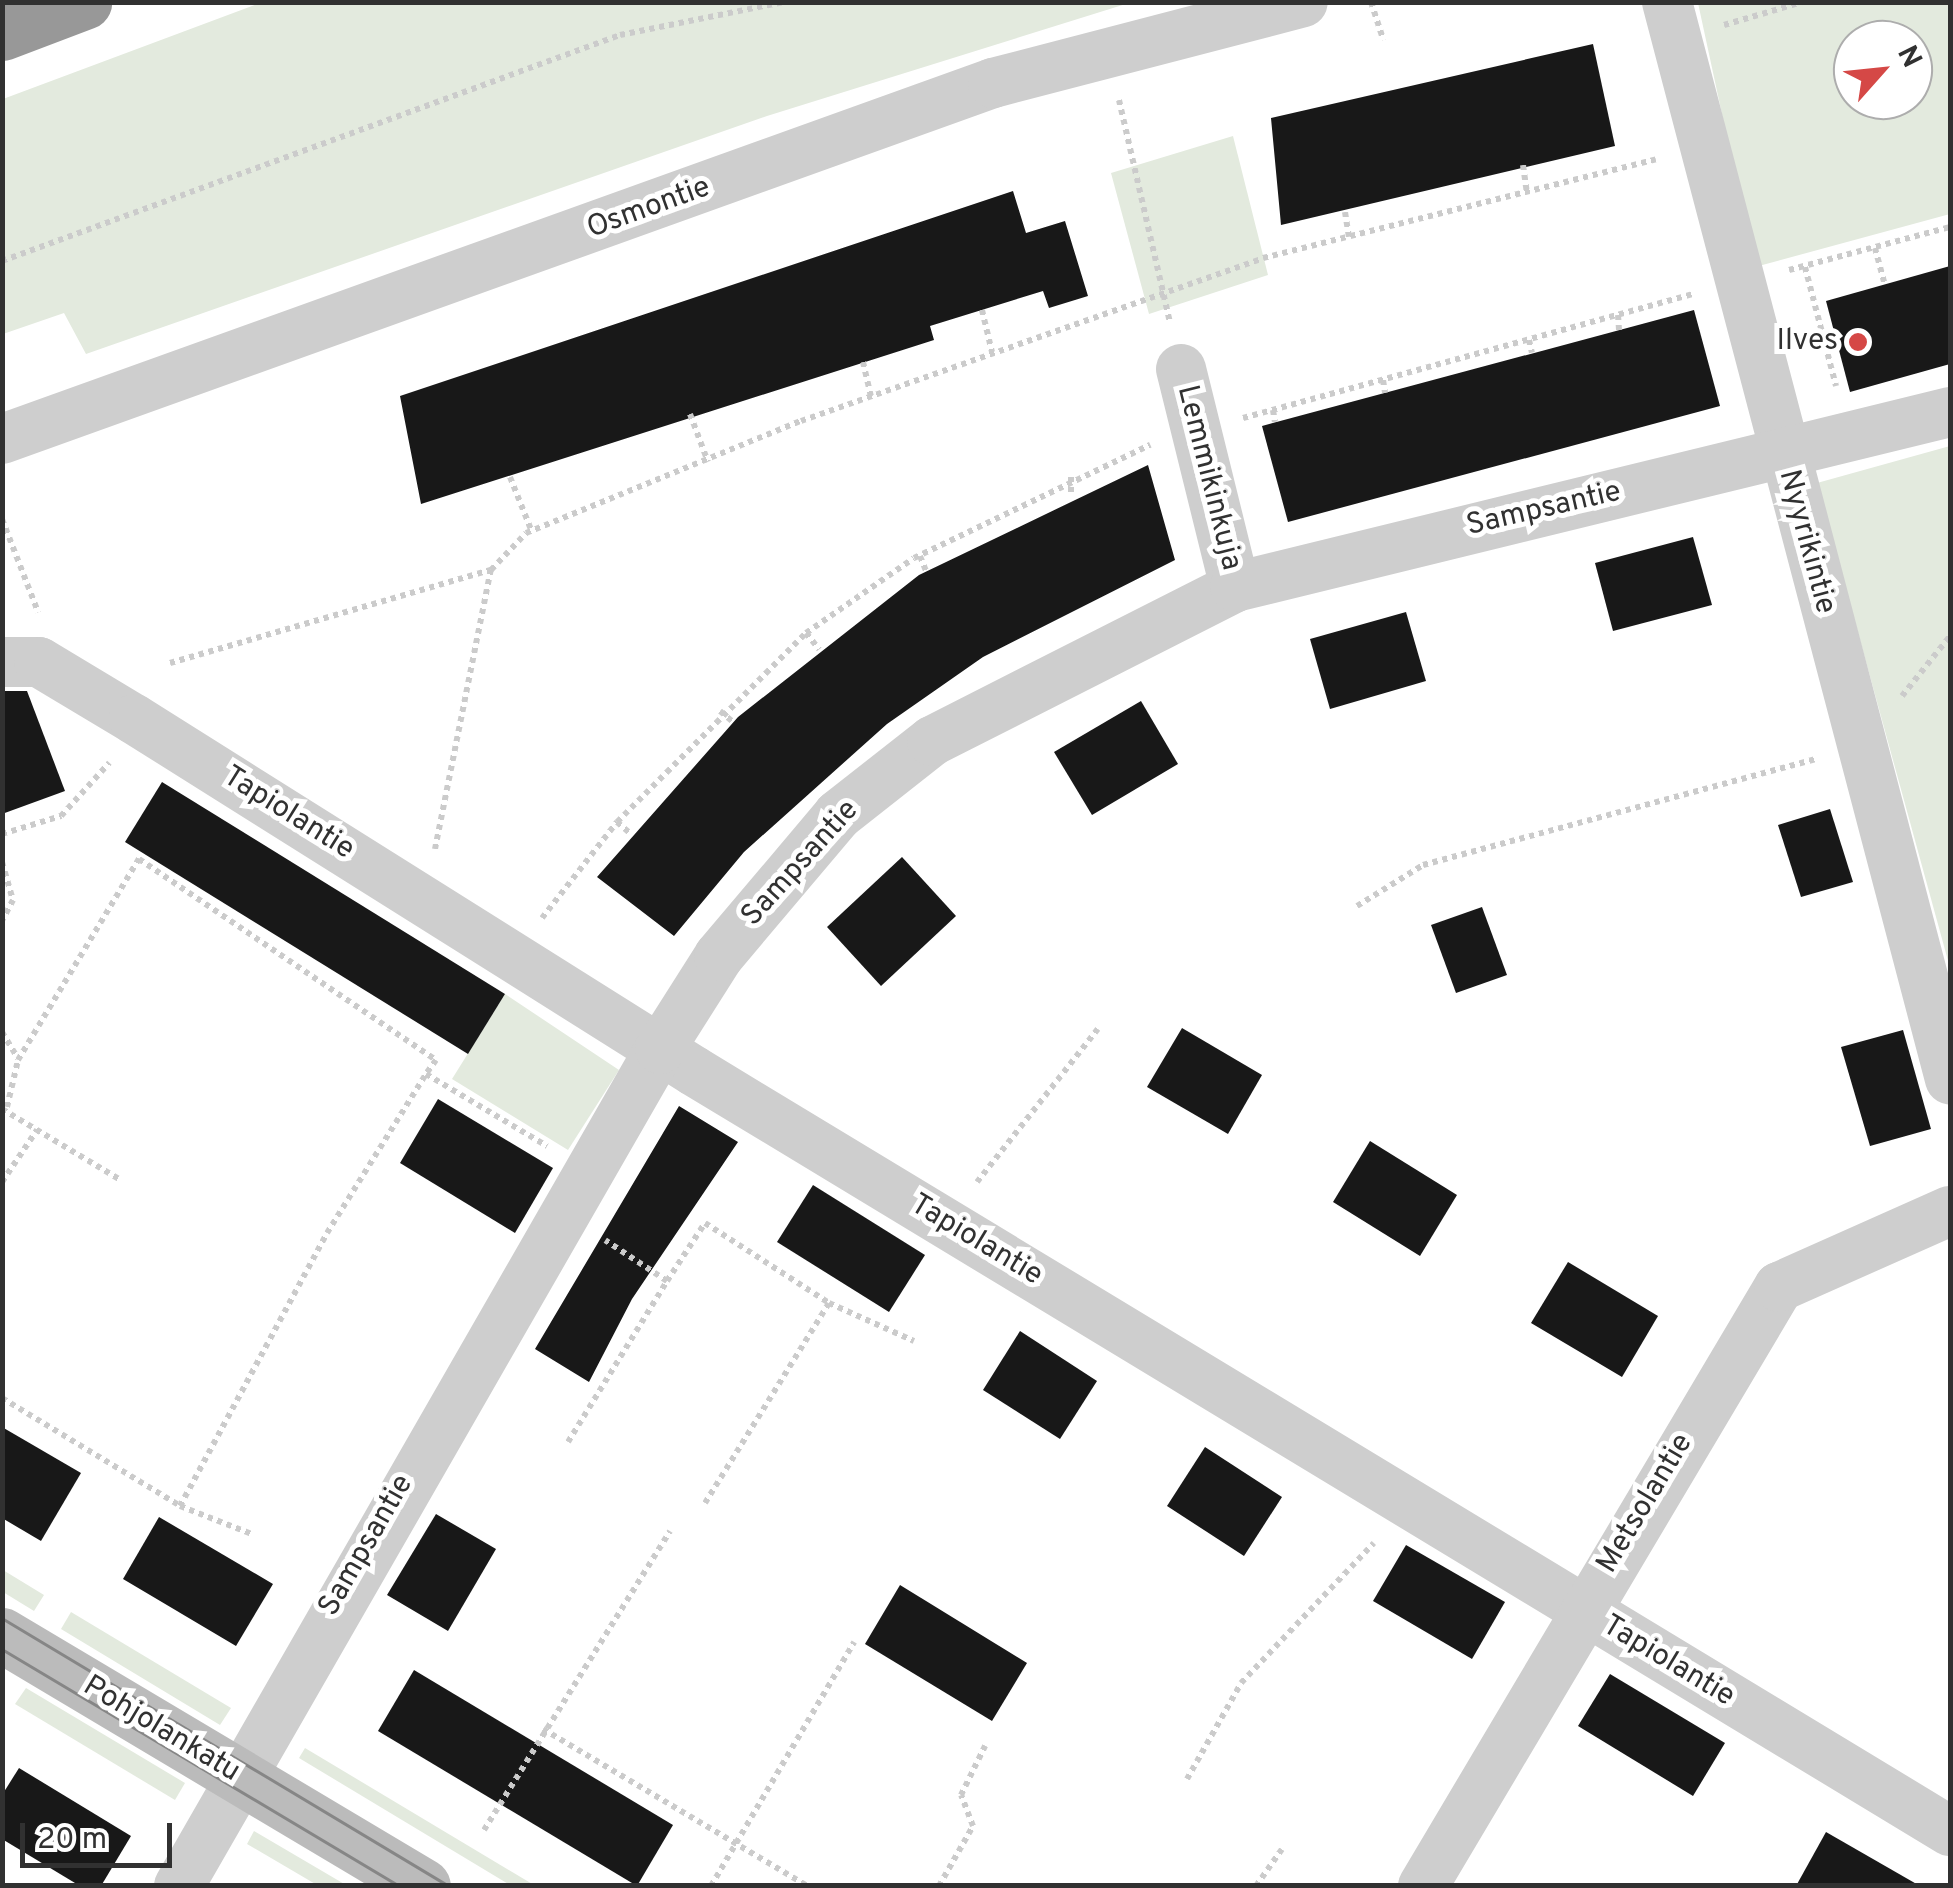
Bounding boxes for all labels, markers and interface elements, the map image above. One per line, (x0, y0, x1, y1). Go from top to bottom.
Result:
north arrow (1833, 20, 1933, 120)
text: N (1887, 40, 1929, 74)
street label: Osmontie (582, 170, 716, 248)
place label: Ilves (1777, 324, 1838, 360)
marker: Ilves (1847, 331, 1869, 353)
street label: Lemmikinkuja (1168, 382, 1248, 574)
street label: Nyyrikintie (1769, 466, 1843, 618)
street label: Sampsantie (1463, 475, 1625, 545)
street label: Tapiolantie (216, 760, 360, 868)
street label: Sampsantie (735, 793, 867, 935)
street label: Tapiolantie (903, 1187, 1049, 1295)
street label: Metsolantie (1590, 1428, 1702, 1580)
street label: Sampsantie (312, 1469, 422, 1623)
street label: Tapiolantie (1595, 1608, 1741, 1716)
street label: Pohjolankatu (76, 1669, 246, 1791)
scale bar (25, 1803, 178, 1865)
text: 20 m (37, 1822, 107, 1859)

